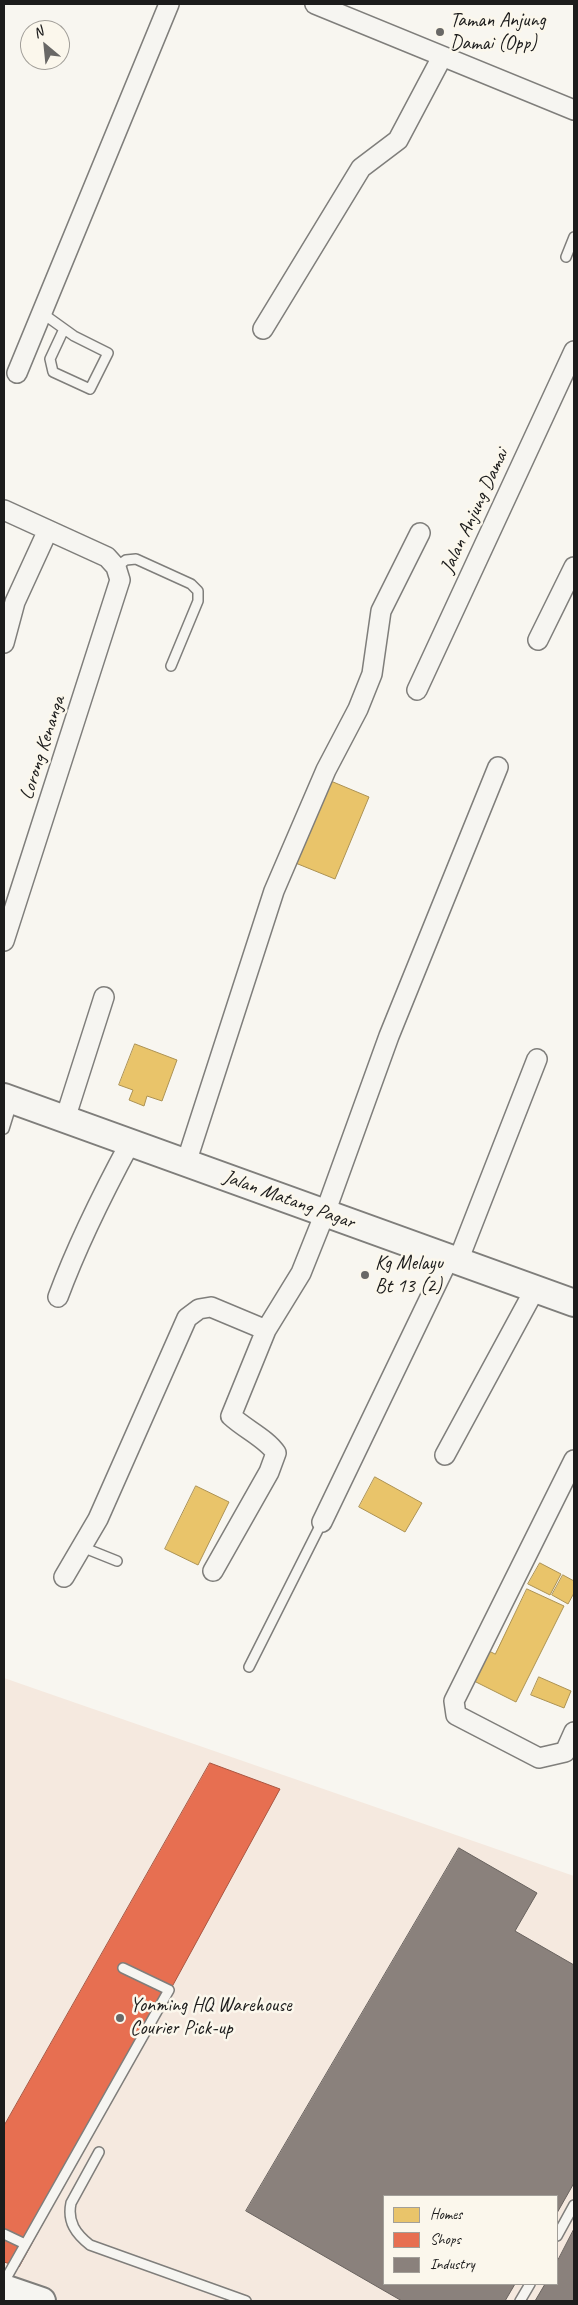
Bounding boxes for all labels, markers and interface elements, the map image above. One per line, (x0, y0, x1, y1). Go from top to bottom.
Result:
place label: Taman Anjung Damai (Opp) (450, 9, 546, 56)
north arrow (20, 20, 70, 70)
text: N (30, 23, 46, 42)
marker: Taman Anjung Damai (Opp) (434, 26, 446, 38)
street label: Jalan Anjung Damai (436, 445, 514, 577)
street label: Lorong Kenanga (15, 693, 71, 803)
street label: Jalan Matang Pagar (220, 1165, 358, 1235)
place label: Kg Melayu Bt 13 (2) (375, 1252, 443, 1299)
marker: Kg Melayu Bt 13 (2) (359, 1269, 371, 1281)
place label: Yonming HQ Warehouse Courier Pick-up (130, 1994, 291, 2041)
marker: Yonming HQ Warehouse Courier Pick-up (114, 2012, 126, 2024)
legend (383, 2195, 558, 2285)
text: Homes (430, 2205, 462, 2224)
text: Shops (430, 2230, 461, 2249)
text: Industry (430, 2255, 475, 2274)

